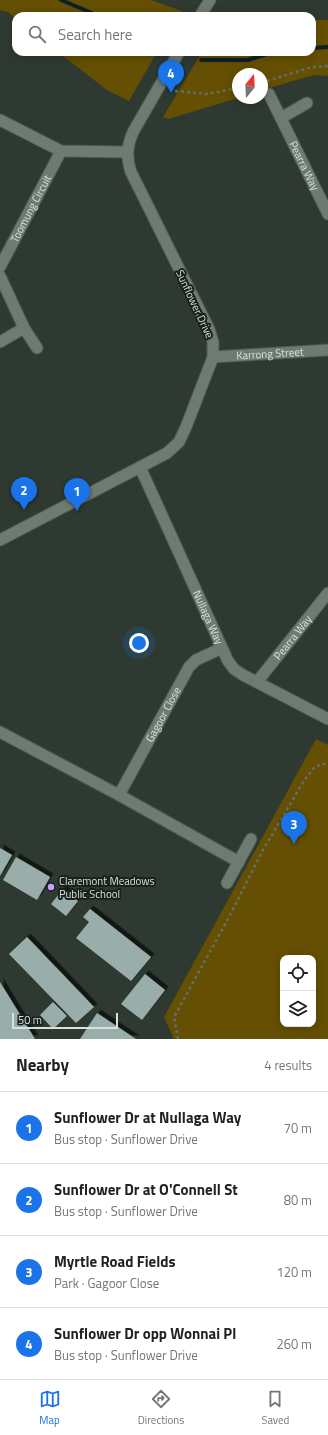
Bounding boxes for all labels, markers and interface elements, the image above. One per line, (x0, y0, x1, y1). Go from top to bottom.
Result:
search box (12, 12, 316, 56)
icon: search (26, 23, 48, 45)
text: Search here (58, 23, 132, 46)
pin: 4 (158, 60, 184, 93)
north arrow (232, 68, 268, 104)
street label: Pearra Way (285, 138, 324, 194)
street label: Toomung Circuit (6, 172, 55, 245)
street label: Sunflower Drive (172, 267, 218, 341)
street label: Karrong Street (236, 343, 304, 364)
pin: 2 (11, 477, 37, 510)
pin: 1 (64, 478, 90, 511)
street label: Nullaga Way (189, 588, 228, 648)
street label: Pearra Way (270, 611, 316, 663)
your location (129, 633, 149, 653)
street label: Gagoor Close (142, 683, 185, 745)
pin: 3 (281, 811, 307, 844)
place label: Claremont Meadows Public School (59, 873, 155, 902)
marker: Claremont Meadows Public School (46, 882, 56, 892)
map controls (280, 955, 316, 1027)
button: locate (280, 955, 316, 991)
button: layers (280, 991, 316, 1027)
scale bar (12, 1011, 118, 1030)
text: 50 m (18, 1012, 42, 1028)
text: Nearby (16, 1052, 69, 1078)
text: 4 results (264, 1055, 312, 1075)
text: Sunflower Dr at Nullaga Way (54, 1106, 241, 1129)
text: 1 (25, 1118, 33, 1138)
text: 70 m (284, 1118, 312, 1138)
text: Bus stop · Sunflower Drive (54, 1129, 198, 1149)
text: Sunflower Dr at O'Connell St (54, 1178, 238, 1201)
text: 2 (25, 1190, 33, 1210)
text: 80 m (284, 1190, 312, 1210)
text: Bus stop · Sunflower Drive (54, 1201, 198, 1221)
text: Myrtle Road Fields (54, 1250, 176, 1273)
text: 3 (25, 1262, 33, 1282)
text: 120 m (276, 1262, 312, 1282)
text: Park · Gagoor Close (54, 1273, 159, 1293)
text: Sunflower Dr opp Wonnai Pl (54, 1322, 236, 1345)
text: 4 (25, 1334, 33, 1354)
text: 260 m (276, 1334, 312, 1354)
text: Bus stop · Sunflower Drive (54, 1345, 198, 1365)
tab: Map (39, 1388, 61, 1428)
tab: Directions (138, 1388, 184, 1428)
tab: Saved (261, 1388, 289, 1428)

